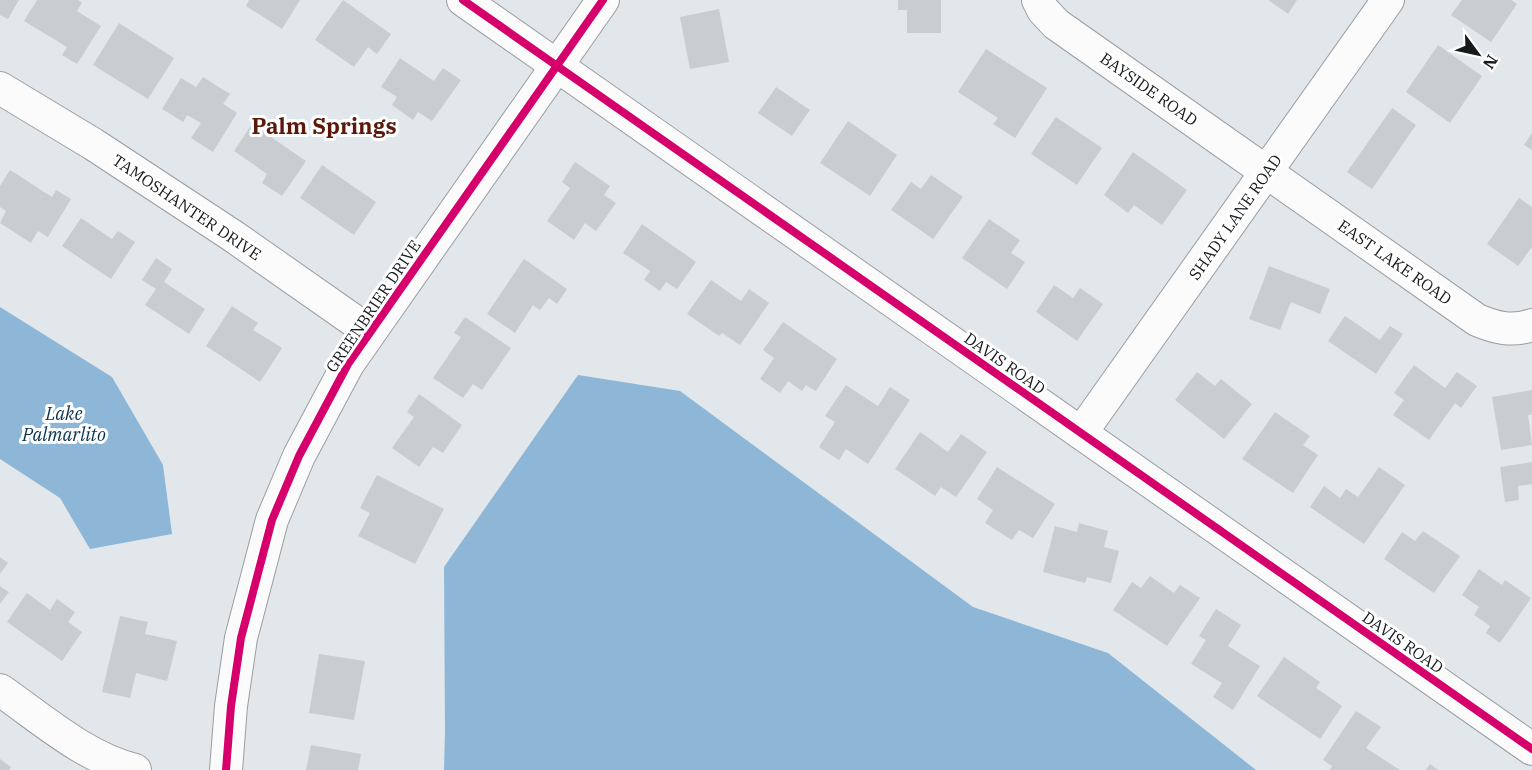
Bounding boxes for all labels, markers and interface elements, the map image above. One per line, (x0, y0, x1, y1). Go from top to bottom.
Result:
north arrow (1448, 24, 1508, 84)
street label: BAYSIDE ROAD (1096, 48, 1202, 130)
text: N (1479, 51, 1502, 73)
district label: Palm Springs (251, 111, 397, 140)
street label: TAMOSHANTER DRIVE (109, 150, 265, 264)
street label: SHADY LANE ROAD (1184, 150, 1286, 284)
street label: EAST LAKE ROAD (1334, 215, 1456, 309)
street label: GREENBRIER DRIVE (321, 236, 425, 376)
street label: DAVIS ROAD (961, 328, 1049, 398)
water label: Lake Palmarlito (21, 402, 106, 446)
street label: DAVIS ROAD (1359, 607, 1447, 677)

